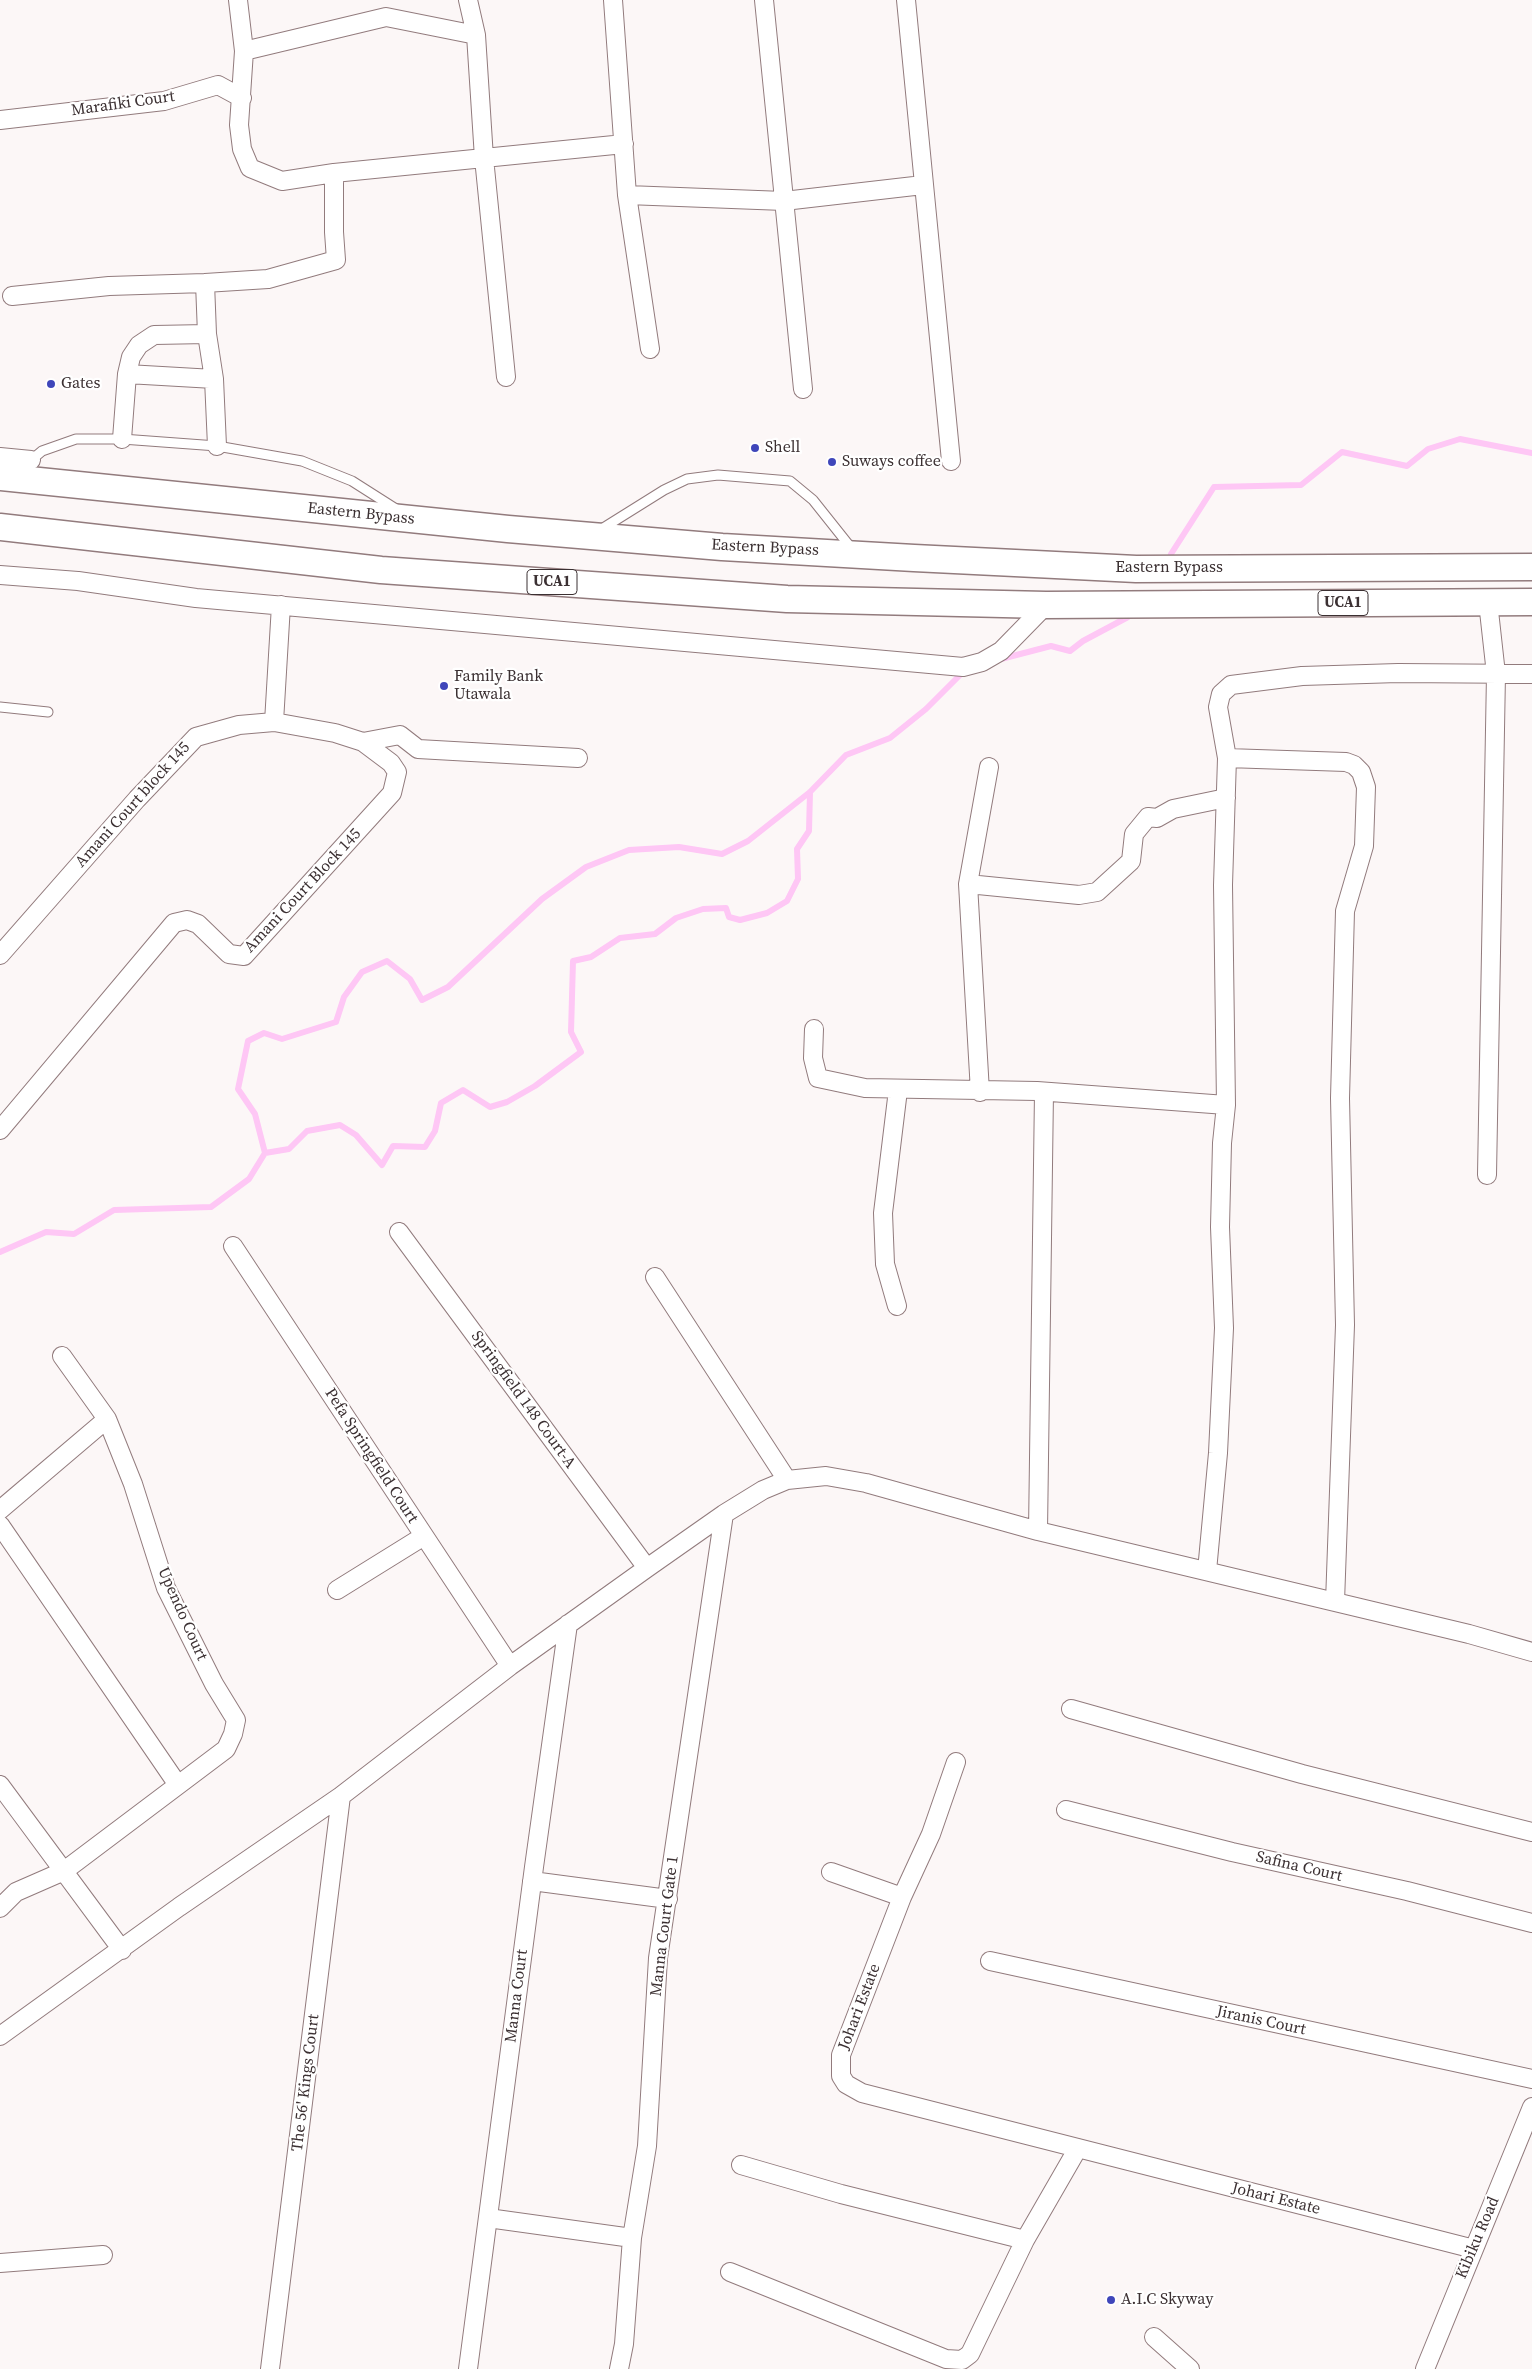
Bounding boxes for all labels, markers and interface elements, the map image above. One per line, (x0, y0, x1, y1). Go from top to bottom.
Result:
street label: Marafiki Court (70, 87, 176, 121)
place label: Gates (61, 374, 100, 394)
marker: Gates (45, 378, 57, 390)
place label: Shell (765, 438, 800, 458)
marker: Shell (749, 442, 761, 454)
place label: Suways coffee (842, 452, 941, 472)
marker: Suways coffee (826, 456, 838, 468)
street label: Eastern Bypass (306, 499, 416, 529)
street label: Eastern Bypass (711, 536, 819, 560)
street label: Eastern Bypass (1115, 558, 1223, 578)
road number: UCA1 (527, 570, 577, 594)
road number: UCA1 (1318, 590, 1368, 616)
place label: Family Bank Utawala (454, 667, 543, 705)
marker: Family Bank Utawala (438, 680, 450, 692)
street label: Amani Court block 145 (72, 738, 194, 872)
street label: Amani Court Block 145 (240, 825, 366, 957)
street label: Springfield 148 Court-A (467, 1327, 579, 1473)
street label: Pefa Springfield Court (320, 1385, 422, 1527)
street label: Upendo Court (153, 1564, 211, 1664)
street label: Safina Court (1254, 1848, 1344, 1886)
street label: Manna Court Gate 1 (647, 1855, 683, 1997)
street label: Manna Court (502, 1948, 532, 2044)
street label: Johari Estate (835, 1961, 885, 2053)
street label: Jiranis Court (1215, 2002, 1307, 2040)
street label: The 56' Kings Court (288, 2013, 324, 2153)
street label: Johari Estate (1230, 2179, 1322, 2219)
street label: Kibiku Road (1452, 2194, 1504, 2282)
place label: A.I.C Skyway (1121, 2290, 1213, 2310)
marker: A.I.C Skyway (1105, 2294, 1117, 2306)

